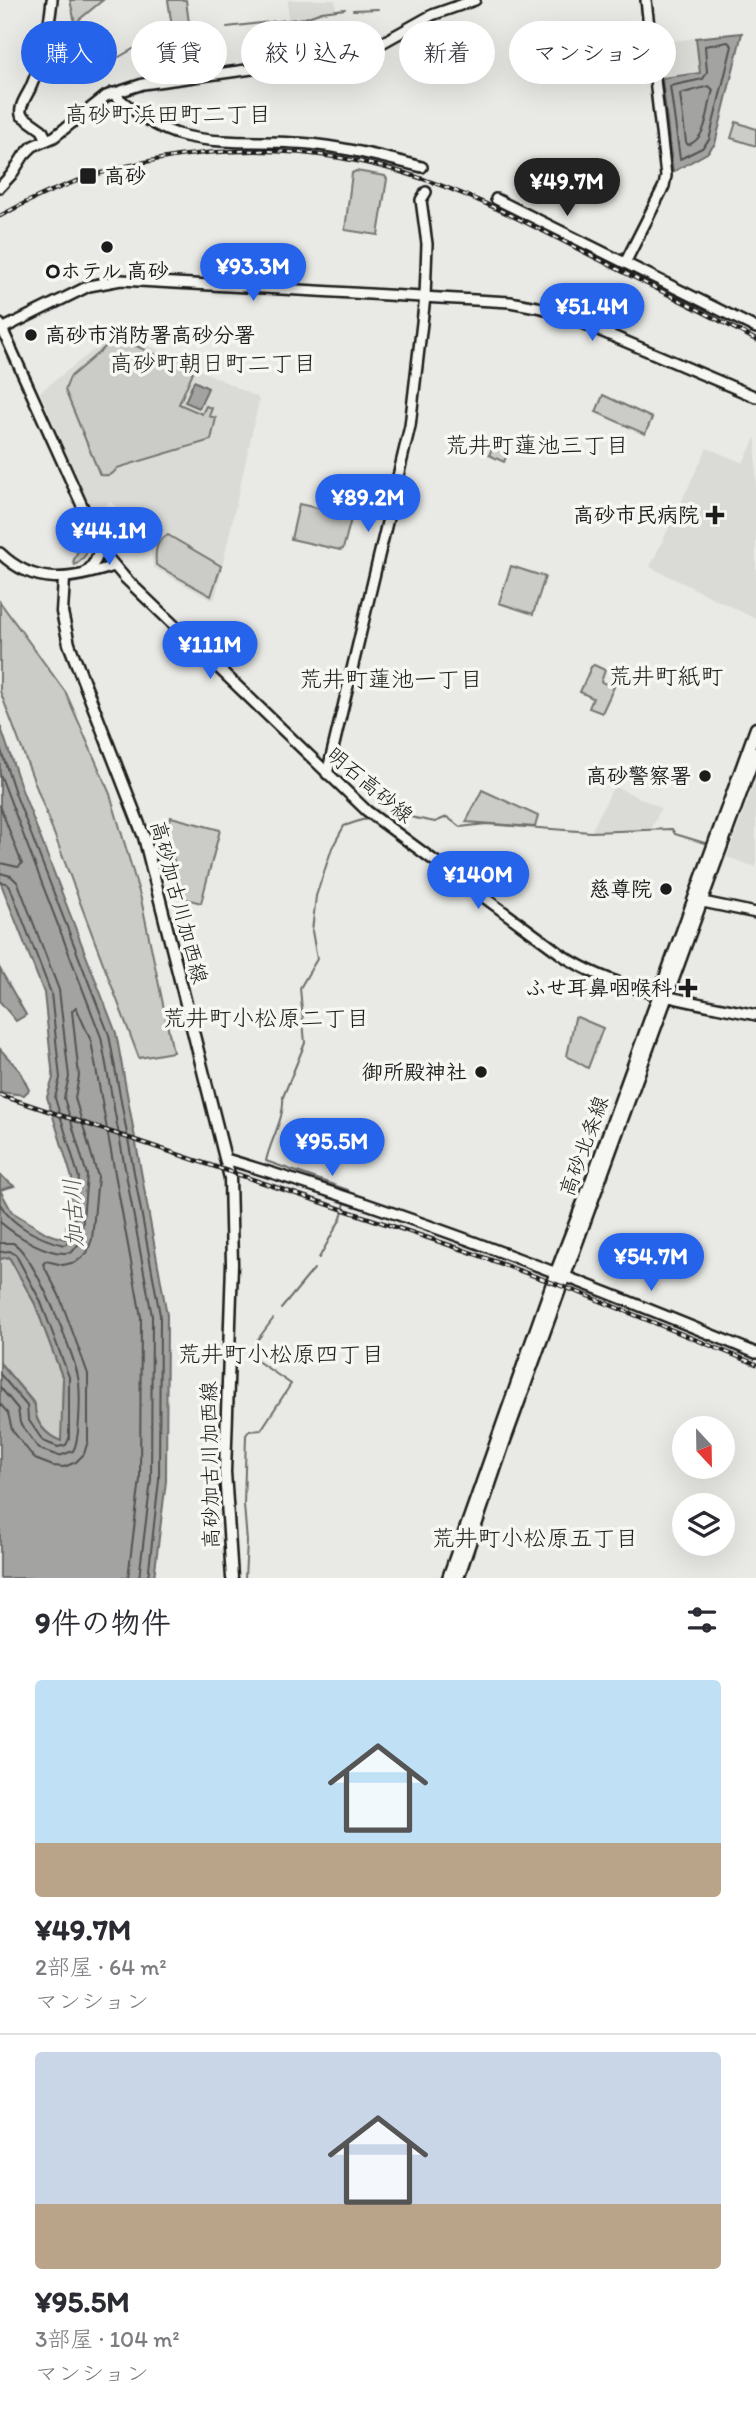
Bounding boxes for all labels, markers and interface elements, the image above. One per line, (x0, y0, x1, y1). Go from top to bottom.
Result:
chip: 購入 (21, 21, 117, 84)
chip: 賃貸 (131, 21, 227, 84)
chip: 絞り込み (241, 21, 385, 84)
chip: 新着 (399, 21, 495, 84)
chip: マンション (509, 21, 676, 84)
district label: 高砂町浜田町二丁目 (65, 100, 272, 128)
pin: ¥49.7M (510, 158, 624, 218)
place label: 高砂 (104, 163, 146, 188)
marker: 高砂 (78, 166, 98, 186)
text: ¥49.7M (530, 167, 604, 195)
marker: Oホテル 高砂 (99, 239, 115, 255)
pin: ¥93.3M (196, 244, 310, 303)
text: ¥93.3M (216, 252, 290, 280)
place label: Oホテル 高砂 (45, 258, 169, 283)
pin: ¥51.4M (535, 284, 649, 343)
text: ¥51.4M (555, 292, 629, 320)
place label: 高砂市消防署高砂分署 (45, 322, 255, 347)
marker: 高砂市消防署高砂分署 (23, 327, 39, 343)
district label: 高砂町朝日町二丁目 (110, 349, 317, 377)
district label: 荒井町蓮池三丁目 (445, 431, 629, 459)
pin: ¥89.2M (311, 475, 425, 534)
text: ¥89.2M (331, 483, 405, 511)
place label: 高砂市民病院 (573, 502, 699, 527)
marker: 高砂市民病院 (705, 505, 725, 525)
pin: ¥44.1M (52, 508, 166, 567)
text: ¥44.1M (72, 516, 146, 544)
pin: ¥111M (161, 622, 259, 681)
text: ¥111M (179, 630, 241, 658)
district label: 荒井町紙町 (609, 662, 724, 690)
district label: 荒井町蓮池一丁目 (299, 665, 483, 693)
street label: 明石高砂線 (322, 741, 419, 828)
place label: 高砂警察署 (586, 763, 691, 788)
marker: 高砂警察署 (697, 768, 713, 784)
street label: 高砂加古川加西線 (146, 817, 213, 986)
pin: ¥140M (429, 852, 527, 911)
text: ¥140M (443, 860, 513, 888)
place label: 慈尊院 (589, 876, 652, 901)
marker: 慈尊院 (658, 881, 674, 897)
place label: ふせ耳鼻咽喉科 (525, 975, 672, 1000)
marker: ふせ耳鼻咽喉科 (678, 978, 698, 998)
district label: 荒井町小松原二丁目 (163, 1004, 370, 1032)
place label: 御所殿神社 (362, 1059, 467, 1084)
marker: 御所殿神社 (473, 1064, 489, 1080)
street label: 高砂北条線 (554, 1092, 613, 1199)
pin: ¥95.5M (275, 1118, 389, 1178)
text: ¥95.5M (296, 1127, 368, 1155)
water label: 加古川 (57, 1178, 89, 1248)
pin: ¥54.7M (594, 1234, 708, 1293)
text: ¥54.7M (614, 1242, 688, 1270)
district label: 荒井町小松原四丁目 (178, 1340, 385, 1368)
street label: 高砂加古川加西線 (196, 1381, 223, 1549)
north arrow (672, 1416, 735, 1479)
map controls (672, 1416, 735, 1556)
button: layers (672, 1493, 735, 1556)
district label: 荒井町小松原五丁目 (432, 1524, 639, 1552)
icon: filters (683, 1601, 721, 1639)
text: 9件の物件 (35, 1604, 171, 1641)
icon: home (315, 1725, 441, 1851)
text: ¥49.7M (35, 1911, 131, 1948)
text: 2部屋 · 64 m² (35, 1953, 167, 1981)
text: マンション (35, 1987, 149, 2015)
icon: home (315, 2097, 441, 2223)
text: ¥95.5M (35, 2283, 130, 2320)
text: 3部屋 · 104 m² (35, 2325, 180, 2353)
text: マンション (35, 2359, 149, 2387)

